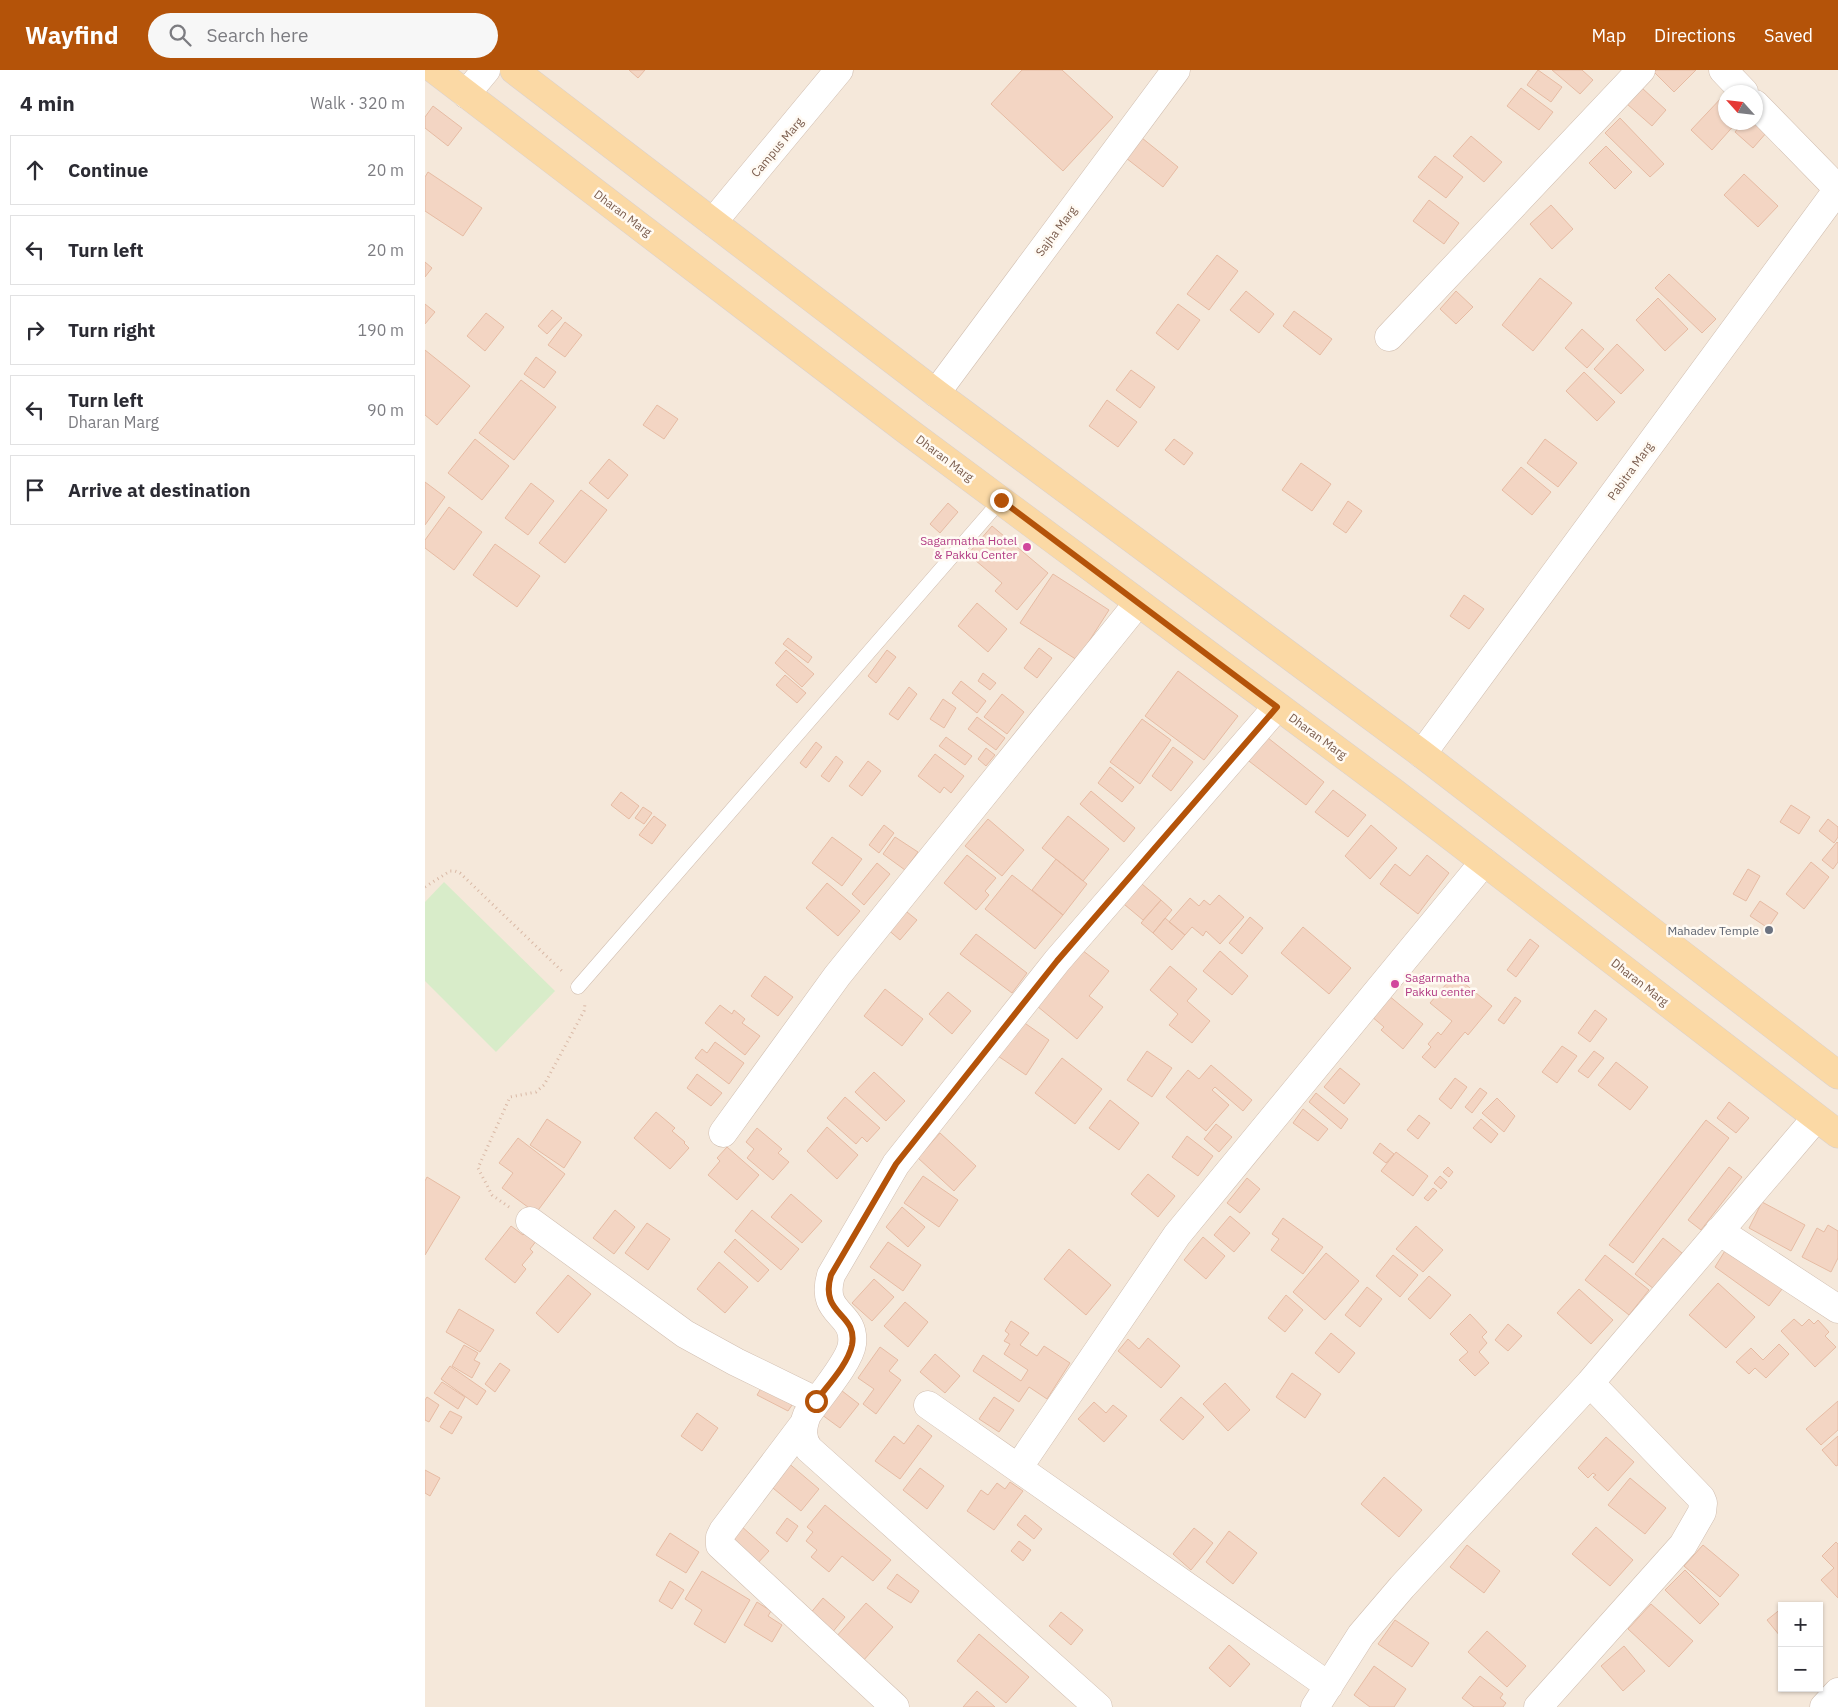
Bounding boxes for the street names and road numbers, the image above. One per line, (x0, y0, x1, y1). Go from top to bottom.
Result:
street label: Campus Marg (748, 114, 807, 180)
street label: Dharan Marg (591, 186, 655, 240)
street label: Sajha Marg (1032, 202, 1080, 259)
street label: Dharan Marg (913, 431, 977, 485)
street label: Pabitra Marg (1604, 439, 1656, 503)
street label: Dharan Marg (1286, 710, 1351, 763)
street label: Dharan Marg (1608, 955, 1672, 1009)

